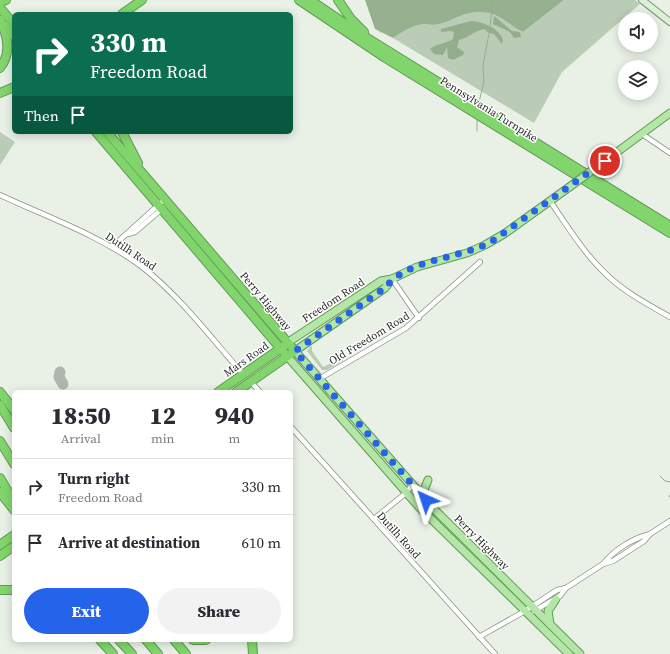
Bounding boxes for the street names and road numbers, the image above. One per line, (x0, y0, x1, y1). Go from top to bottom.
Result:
street label: Pennsylvania Turnpike (437, 73, 541, 146)
street label: Dutilh Road (102, 229, 160, 274)
street label: Perry Highway (237, 269, 295, 334)
street label: Freedom Road (299, 274, 368, 326)
street label: Old Freedom Road (326, 308, 413, 368)
street label: Mars Road (221, 338, 273, 380)
street label: Dutilh Road (373, 509, 424, 563)
street label: Perry Highway (451, 511, 513, 574)

